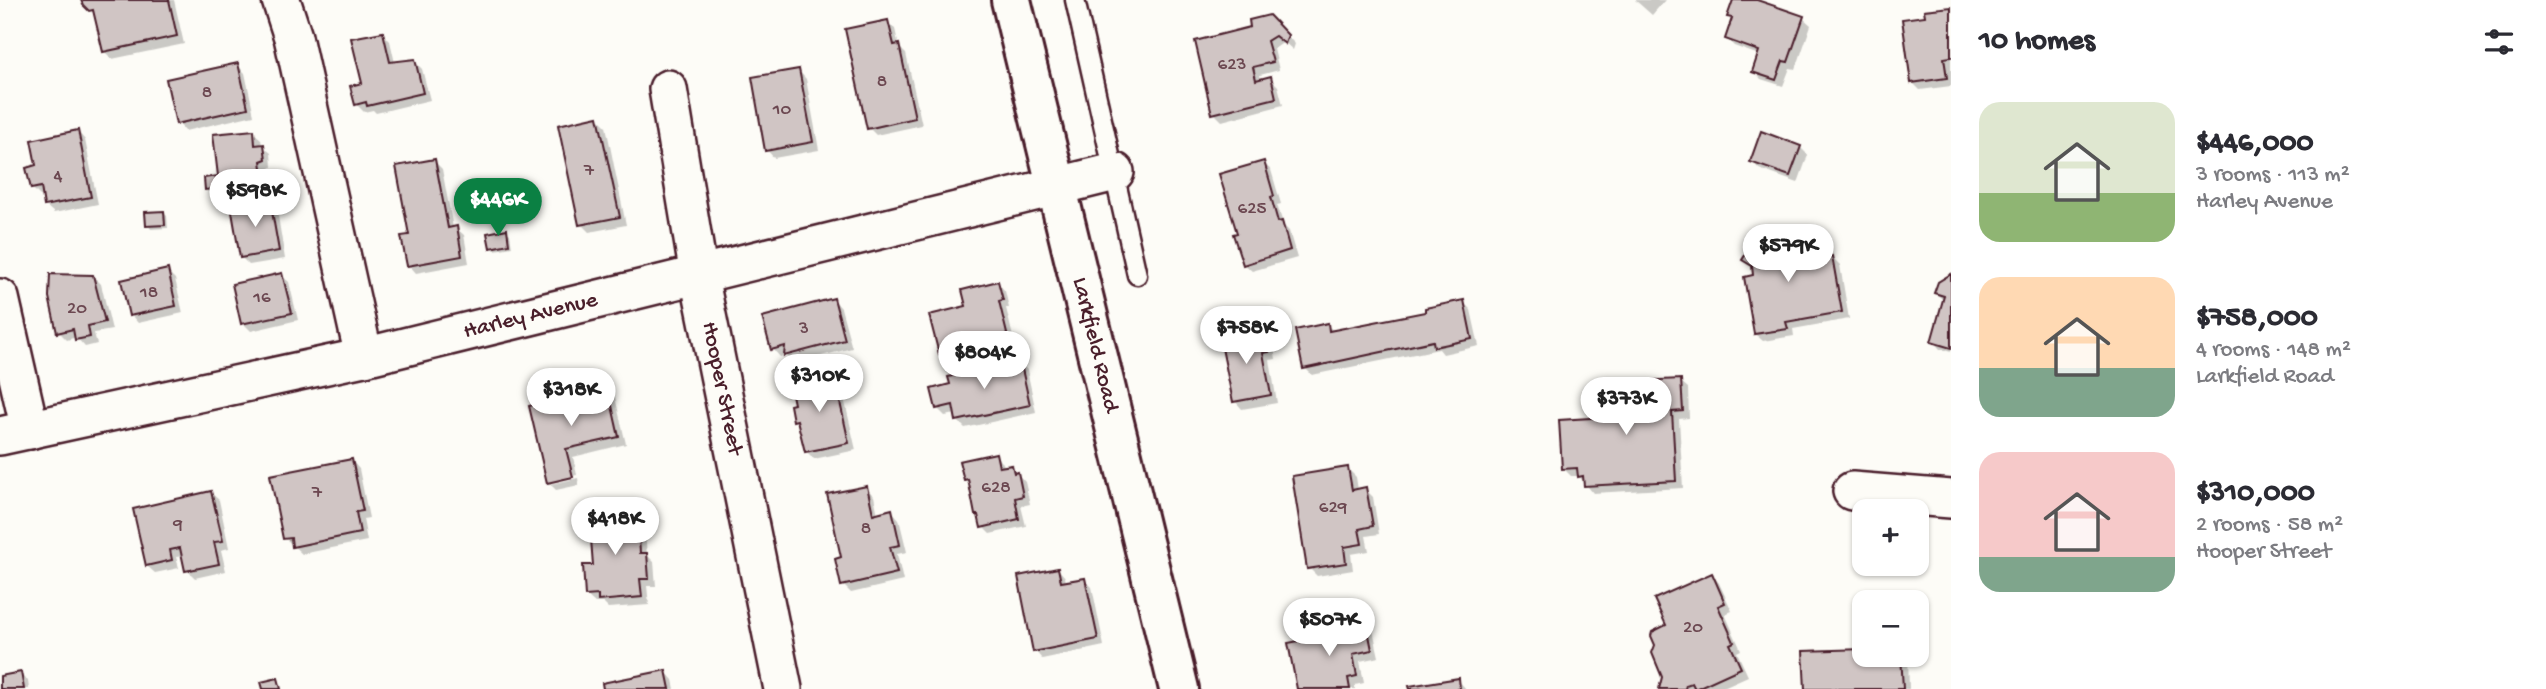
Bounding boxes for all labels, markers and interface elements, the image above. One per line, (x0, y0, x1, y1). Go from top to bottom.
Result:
icon: filters (2480, 23, 2518, 61)
text: 10 homes (1979, 25, 2095, 60)
house number: 623 (1218, 54, 1247, 77)
house number: 8 (877, 71, 887, 94)
house number: 8 (202, 82, 212, 105)
house number: 10 (772, 99, 791, 122)
text: $446,000 (2196, 127, 2314, 162)
icon: home (2035, 130, 2119, 214)
house number: 7 (583, 160, 595, 183)
text: 3 rooms · 113 m² (2196, 162, 2350, 189)
house number: 4 (54, 166, 63, 189)
pin: $598K (206, 170, 304, 229)
text: $598K (225, 178, 285, 205)
pin: $446K (449, 178, 547, 238)
text: $446K (470, 187, 526, 214)
text: Harley Avenue (2196, 189, 2333, 216)
house number: 625 (1238, 198, 1266, 221)
pin: $579K (1739, 224, 1837, 284)
text: $579K (1759, 233, 1817, 260)
street label: Larkfield Road (1066, 275, 1125, 417)
house number: 18 (139, 282, 158, 305)
street label: Harley Avenue (461, 286, 601, 345)
house number: 16 (252, 287, 271, 310)
house number: 20 (67, 298, 87, 321)
text: $758,000 (2196, 302, 2318, 337)
icon: home (2035, 305, 2119, 389)
pin: $758K (1197, 306, 1295, 366)
text: $758K (1216, 315, 1276, 342)
house number: 3 (798, 318, 809, 341)
street label: Hooper Street (695, 319, 749, 459)
pin: $804K (935, 332, 1033, 391)
text: 4 rooms · 148 m² (2196, 337, 2351, 364)
text: $804K (954, 340, 1014, 367)
pin: $310K (770, 354, 868, 414)
text: $310K (790, 363, 848, 390)
text: Larkfield Road (2196, 364, 2334, 391)
pin: $318K (522, 368, 620, 428)
text: $318K (543, 377, 599, 404)
pin: $373K (1577, 378, 1675, 437)
text: $373K (1597, 386, 1655, 413)
house number: 628 (981, 477, 1011, 500)
text: $310,000 (2196, 477, 2315, 512)
icon: home (2035, 480, 2119, 564)
house number: 7 (311, 482, 323, 505)
house number: 629 (1319, 497, 1348, 520)
pin: $418K (566, 498, 664, 557)
map controls (1852, 499, 1929, 667)
button: + (1852, 499, 1929, 576)
text: $418K (587, 506, 643, 533)
text: 2 rooms · 58 m² (2196, 512, 2343, 539)
house number: 9 (172, 514, 183, 537)
house number: 8 (861, 518, 871, 541)
text: Hooper Street (2196, 539, 2331, 566)
button: − (1852, 590, 1929, 667)
pin: $507K (1280, 598, 1378, 658)
text: $507K (1299, 607, 1359, 634)
house number: 20 (1683, 617, 1703, 640)

